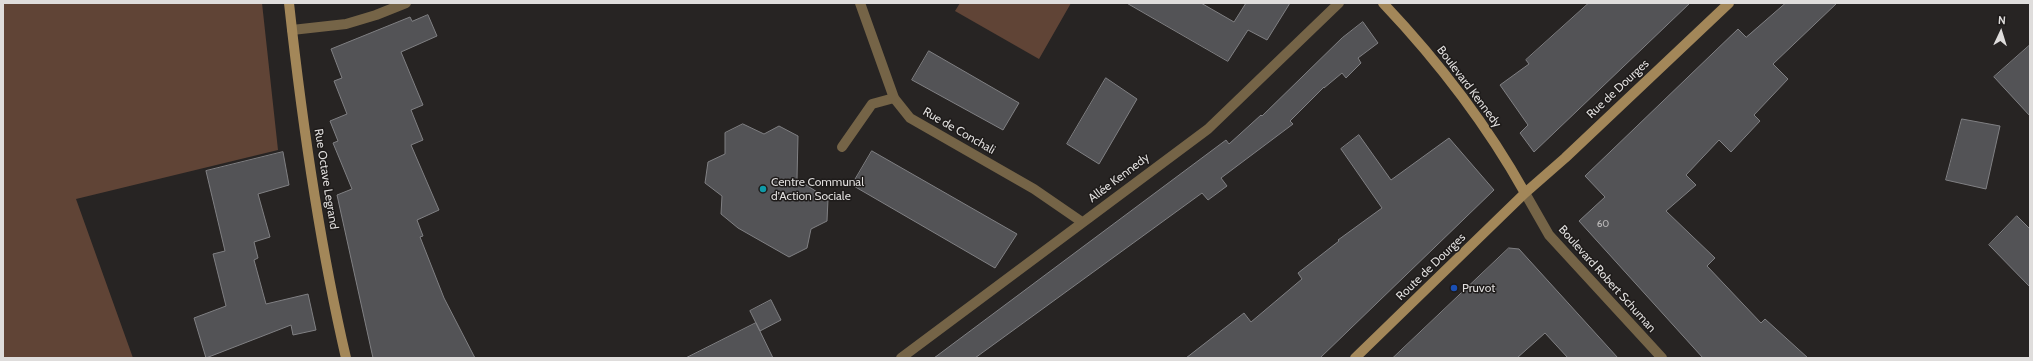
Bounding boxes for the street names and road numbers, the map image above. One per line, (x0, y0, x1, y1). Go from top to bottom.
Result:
street label: Boulevard Kennedy (1434, 43, 1504, 131)
street label: Rue de Dourges (1584, 56, 1652, 122)
street label: Rue de Conchali (920, 104, 998, 158)
street label: Rue Octave Legrand (311, 128, 341, 230)
street label: Allée Kennedy (1086, 150, 1152, 206)
street label: Boulevard Robert Schuman (1555, 223, 1659, 335)
street label: Route de Dourges (1393, 230, 1469, 304)

